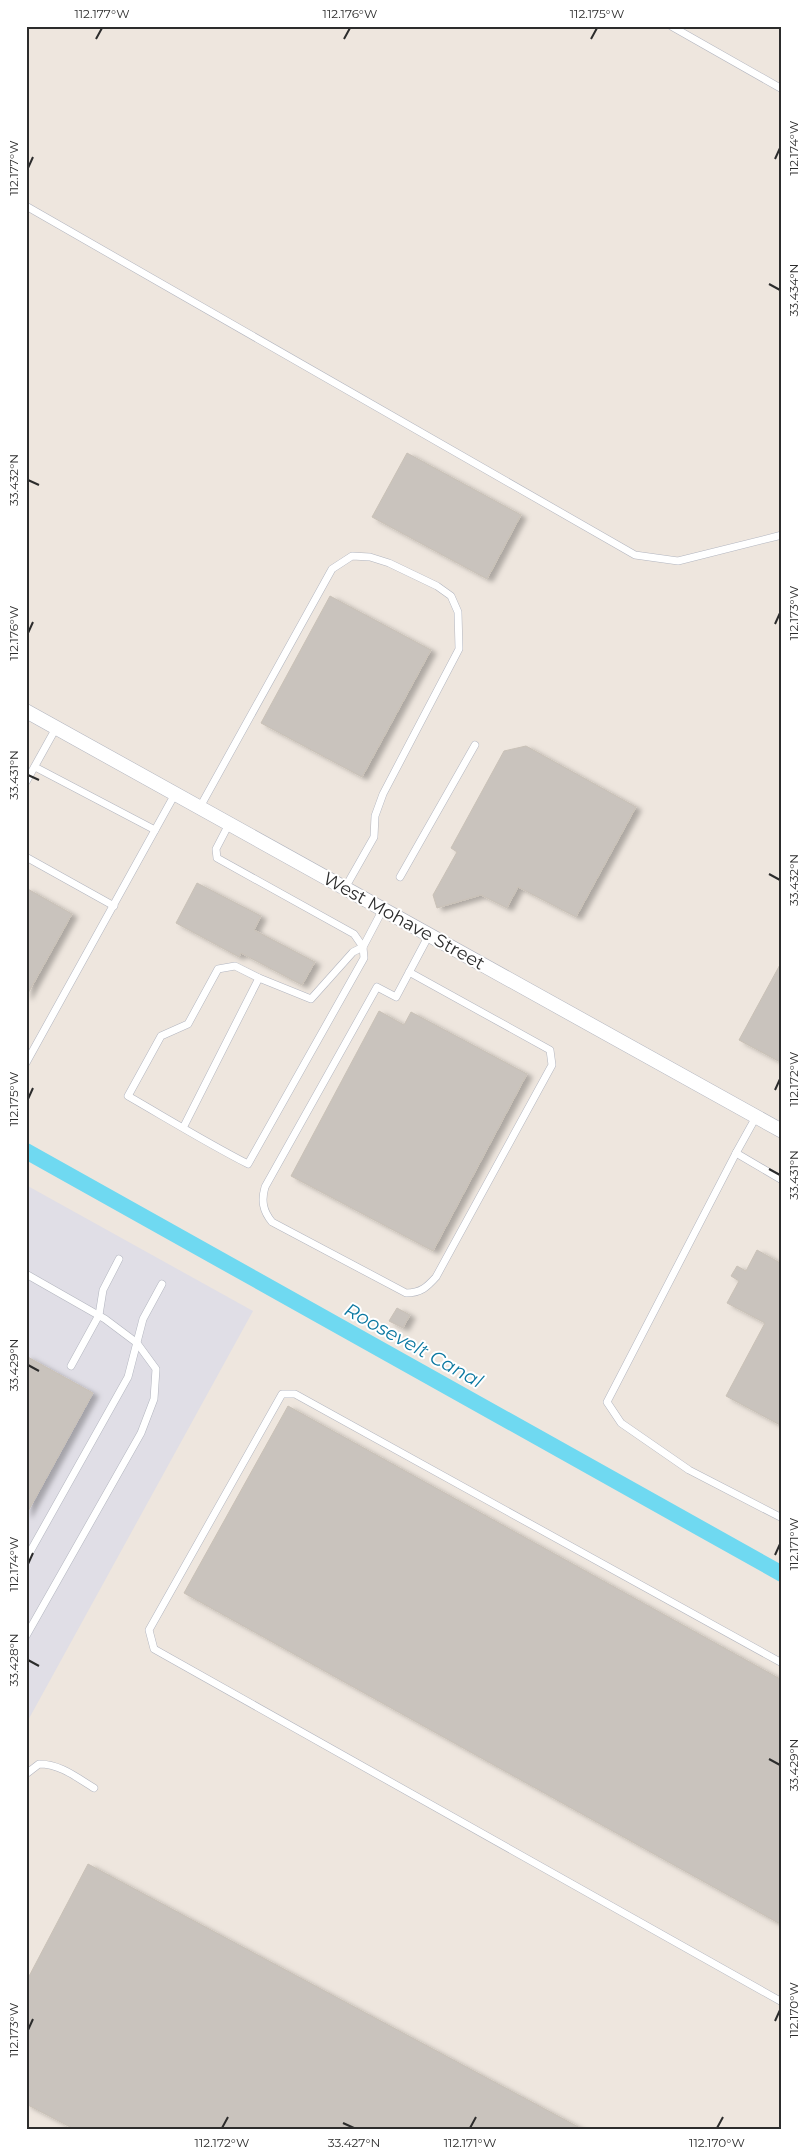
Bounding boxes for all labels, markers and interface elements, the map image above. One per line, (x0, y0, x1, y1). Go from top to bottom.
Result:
text: 112.177°W (74, 6, 130, 21)
text: 112.176°W (323, 6, 377, 21)
text: 112.175°W (570, 6, 624, 21)
text: 112.174°W (786, 121, 801, 175)
text: 112.177°W (6, 140, 21, 196)
text: 33.434°N (786, 264, 801, 316)
text: 33.432°N (6, 454, 21, 506)
text: 112.173°W (786, 586, 801, 640)
text: 112.176°W (6, 606, 21, 660)
text: 33.431°N (6, 750, 21, 800)
text: 33.432°N (786, 854, 801, 906)
street label: West Mohave Street (319, 867, 489, 975)
text: 112.172°W (786, 1052, 801, 1106)
text: 112.175°W (6, 1072, 21, 1126)
text: 33.431°N (786, 1150, 801, 1200)
water label: Roosevelt Canal (341, 1298, 488, 1393)
text: 33.429°N (6, 1339, 21, 1391)
text: 112.171°W (786, 1518, 801, 1570)
text: 112.174°W (6, 1537, 21, 1591)
text: 33.428°N (6, 1633, 21, 1687)
text: 33.429°N (786, 1739, 801, 1791)
text: 112.170°W (786, 1982, 801, 2038)
text: 112.173°W (6, 2003, 21, 2057)
text: 112.172°W (195, 2135, 249, 2150)
text: 33.427°N (328, 2135, 380, 2150)
text: 112.171°W (444, 2135, 496, 2150)
text: 112.170°W (689, 2135, 745, 2150)

